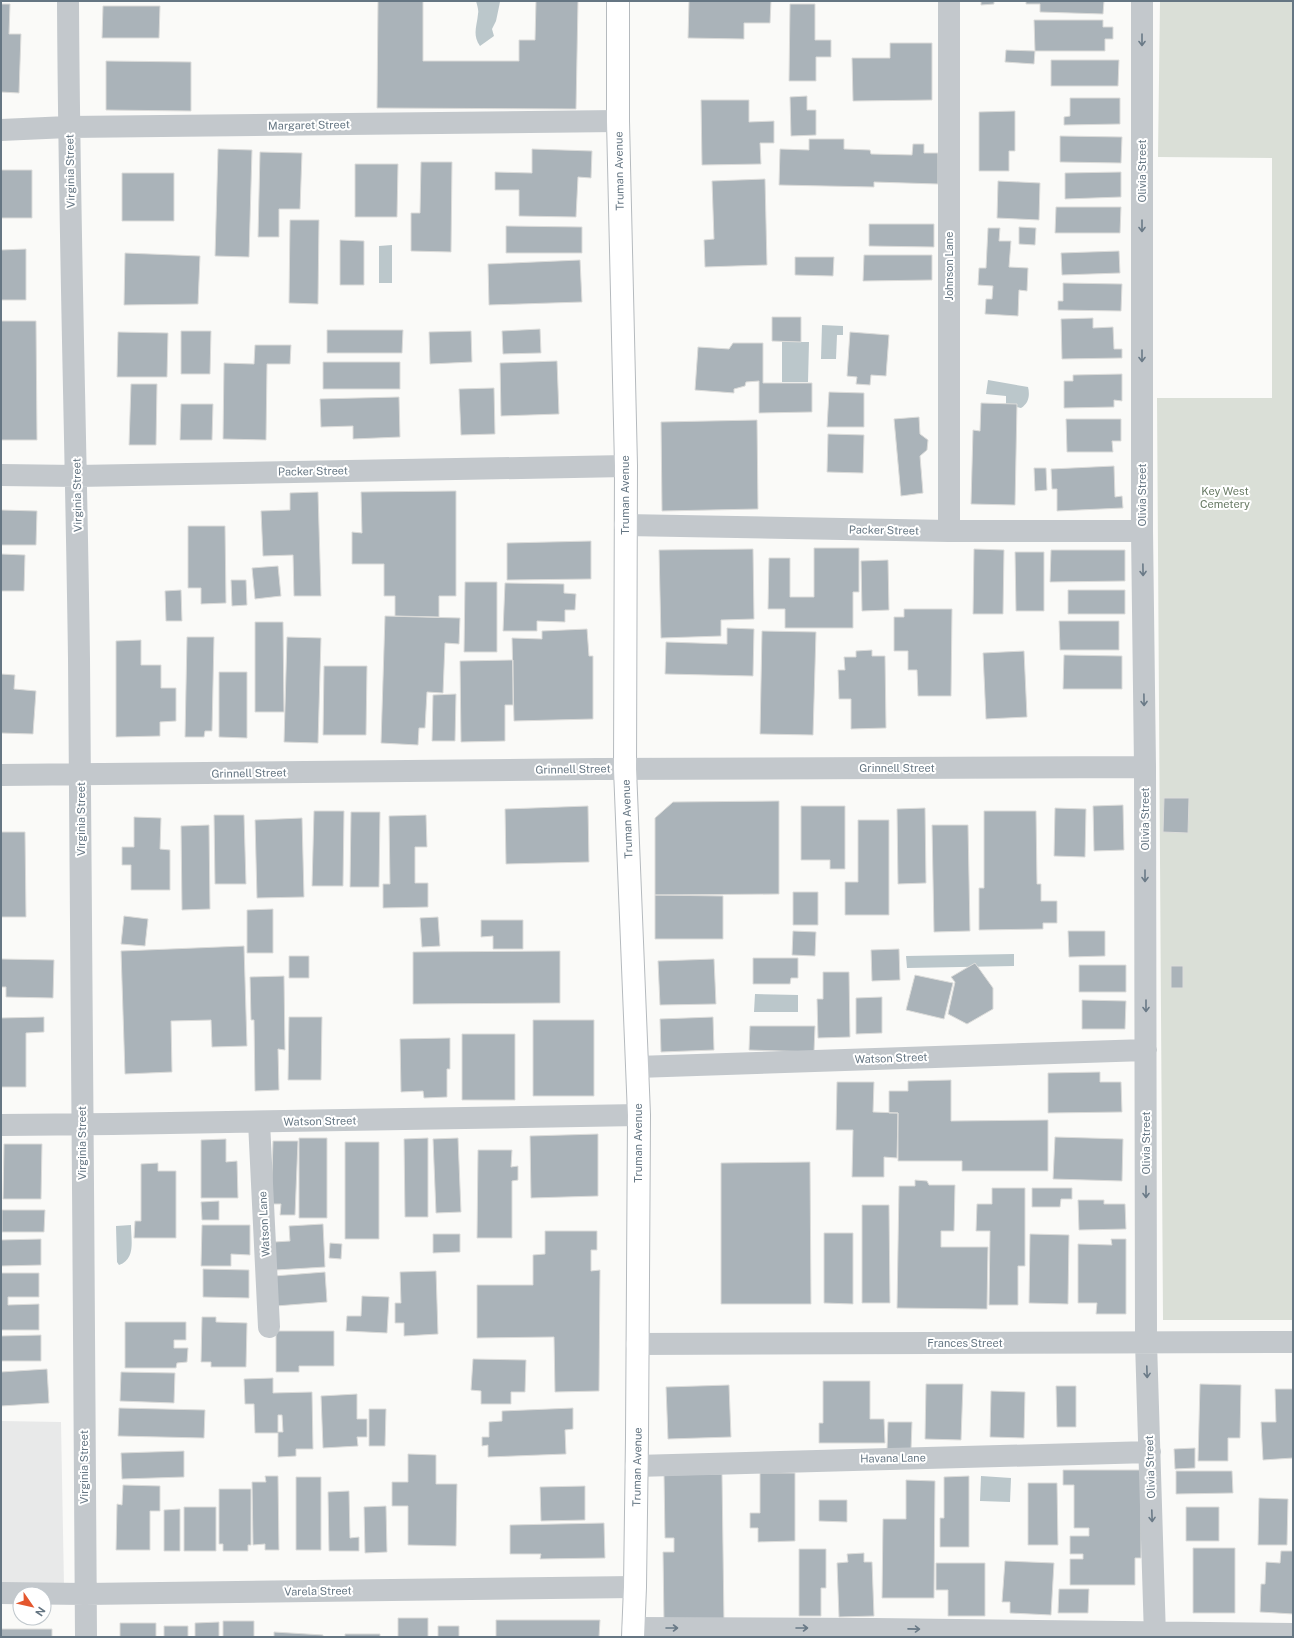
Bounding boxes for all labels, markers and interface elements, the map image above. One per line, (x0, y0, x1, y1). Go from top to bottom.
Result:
one-way arrow (1138, 33, 1146, 46)
street label: Margaret Street (268, 118, 350, 132)
street label: Truman Avenue (612, 131, 626, 211)
street label: Virginia Street (63, 134, 77, 208)
street label: Olivia Street (1136, 139, 1148, 203)
one-way arrow (1138, 219, 1146, 232)
street label: Johnson Lane (943, 232, 955, 300)
one-way arrow (1138, 349, 1146, 362)
street label: Truman Avenue (619, 455, 631, 535)
street label: Virginia Street (70, 458, 84, 532)
street label: Olivia Street (1136, 463, 1148, 527)
street label: Packer Street (278, 464, 348, 478)
park label: Key West Cemetery (1200, 485, 1250, 510)
street label: Packer Street (849, 523, 919, 537)
one-way arrow (1139, 563, 1147, 576)
one-way arrow (1140, 693, 1148, 706)
street label: Grinnell Street (535, 762, 611, 776)
street label: Grinnell Street (859, 762, 935, 774)
street label: Grinnell Street (211, 766, 287, 780)
street label: Truman Avenue (620, 779, 634, 859)
street label: Virginia Street (75, 782, 87, 856)
street label: Olivia Street (1139, 787, 1151, 851)
one-way arrow (1141, 869, 1149, 882)
one-way arrow (1142, 999, 1150, 1012)
street label: Watson Street (854, 1051, 928, 1065)
street label: Truman Avenue (632, 1103, 644, 1183)
street label: Virginia Street (76, 1106, 88, 1180)
street label: Olivia Street (1140, 1111, 1152, 1175)
street label: Watson Street (283, 1114, 357, 1128)
one-way arrow (1142, 1185, 1150, 1198)
street label: Watson Lane (256, 1191, 272, 1257)
street label: Frances Street (927, 1337, 1003, 1349)
one-way arrow (1144, 1365, 1151, 1378)
street label: Truman Avenue (630, 1427, 644, 1507)
street label: Virginia Street (78, 1430, 90, 1504)
street label: Olivia Street (1143, 1435, 1157, 1499)
street label: Havana Lane (860, 1451, 926, 1465)
one-way arrow (1148, 1509, 1156, 1522)
street label: Varela Street (284, 1584, 352, 1598)
north arrow (12, 1586, 52, 1626)
text: N (33, 1605, 48, 1619)
one-way arrow (665, 1624, 678, 1632)
one-way arrow (795, 1624, 808, 1632)
one-way arrow (907, 1625, 920, 1633)

